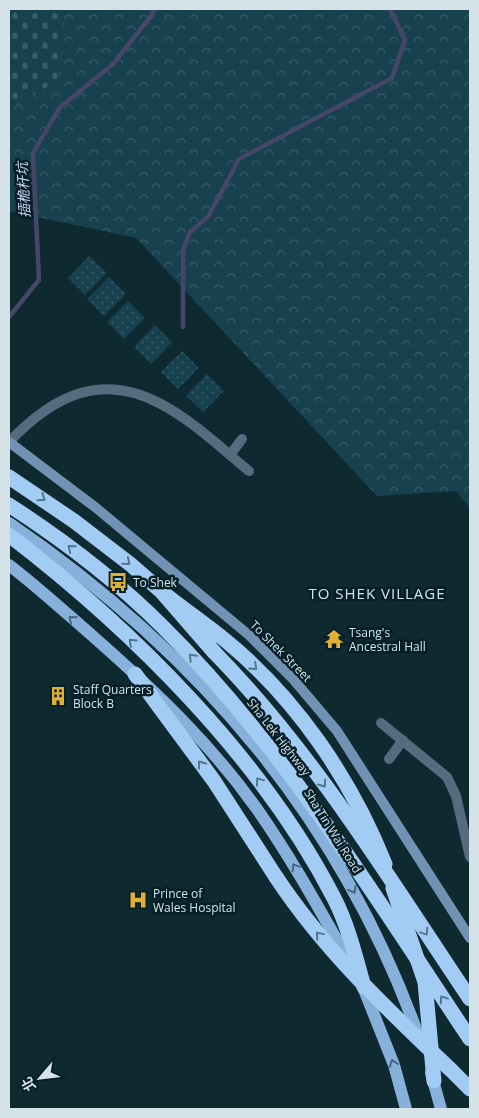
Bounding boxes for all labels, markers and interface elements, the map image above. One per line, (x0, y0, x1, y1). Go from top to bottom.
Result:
water label: 插桅杆坑 (12, 160, 34, 218)
one-way arrow (37, 492, 46, 502)
one-way arrow (68, 546, 77, 554)
one-way arrow (121, 556, 130, 565)
bus stop icon: To Shek (107, 571, 129, 593)
place label: To Shek (133, 574, 178, 591)
district label: TO SHEK VILLAGE (308, 583, 446, 603)
one-way arrow (69, 615, 78, 624)
street label: To Shek Street (247, 617, 315, 685)
place label: Tsang's Ancestral Hall (349, 624, 426, 655)
temple icon: Tsang's Ancestral Hall (323, 628, 345, 650)
one-way arrow (129, 639, 138, 648)
one-way arrow (189, 654, 198, 663)
one-way arrow (248, 661, 257, 670)
place label: Staff Quarters Block B (73, 681, 152, 712)
building icon: Staff Quarters Block B (47, 685, 69, 707)
street label: Sha Lek Highway (243, 695, 315, 780)
one-way arrow (198, 760, 207, 770)
one-way arrow (257, 778, 265, 787)
one-way arrow (317, 778, 326, 788)
street label: Sha Tin Wai Road (300, 786, 366, 876)
one-way arrow (291, 863, 301, 872)
one-way arrow (347, 884, 357, 893)
place label: Prince of Wales Hospital (153, 885, 235, 916)
hospital icon: Prince of Wales Hospital (127, 889, 149, 911)
one-way arrow (419, 926, 428, 936)
one-way arrow (315, 932, 324, 941)
one-way arrow (440, 995, 449, 1004)
north arrow (15, 1053, 65, 1103)
one-way arrow (389, 1059, 399, 1067)
text: 北 (16, 1074, 40, 1095)

